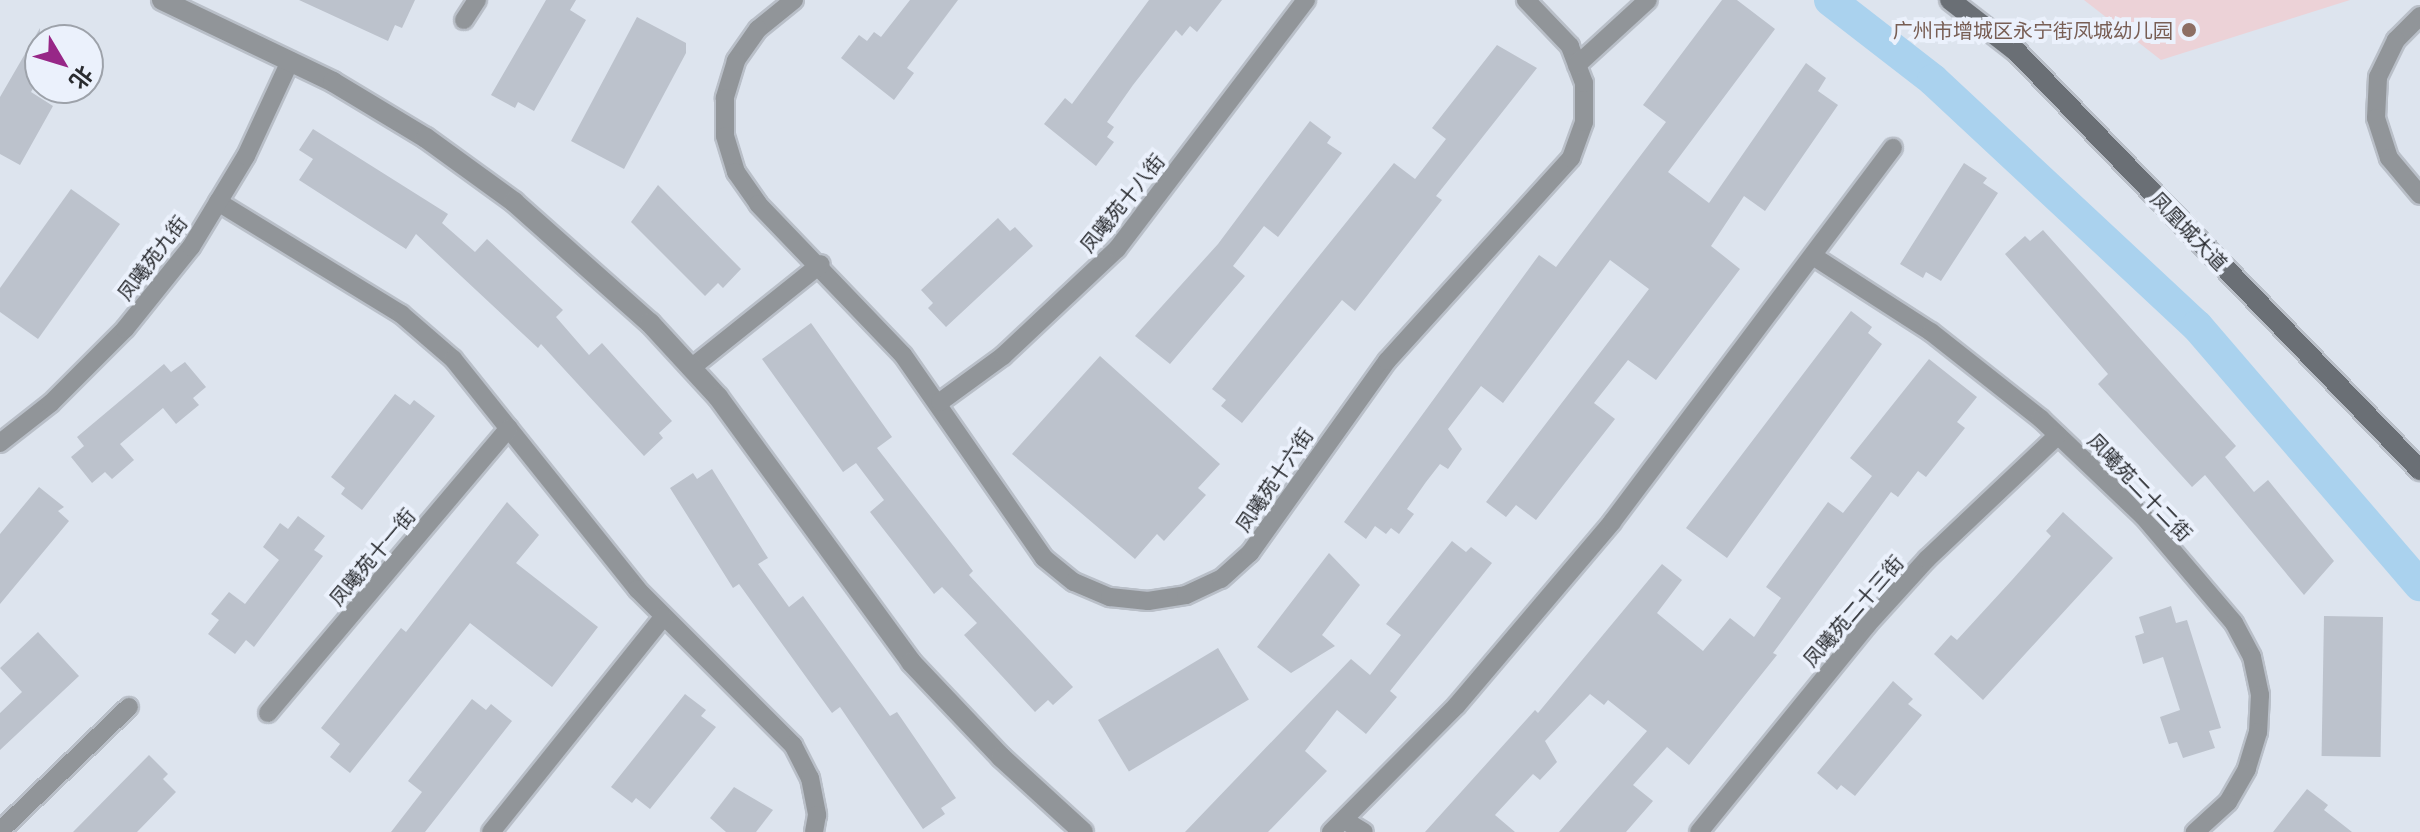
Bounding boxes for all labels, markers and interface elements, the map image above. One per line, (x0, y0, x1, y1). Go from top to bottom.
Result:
place label: 广州市增城区永宁街凤城幼儿园 (1893, 18, 2173, 42)
marker: 广州市增城区永宁街凤城幼儿园 (2180, 21, 2198, 39)
north arrow (24, 24, 104, 104)
text: 北 (64, 61, 99, 95)
street label: 凤曦苑十八街 (1075, 149, 1169, 257)
street label: 凤凰城大道 (2146, 187, 2232, 275)
street label: 凤曦苑九街 (112, 211, 192, 305)
street label: 凤曦苑十六街 (1231, 424, 1317, 536)
street label: 凤曦苑二十二街 (2083, 428, 2197, 546)
street label: 凤曦苑十一街 (324, 503, 420, 611)
street label: 凤曦苑二十三街 (1798, 550, 1908, 672)

